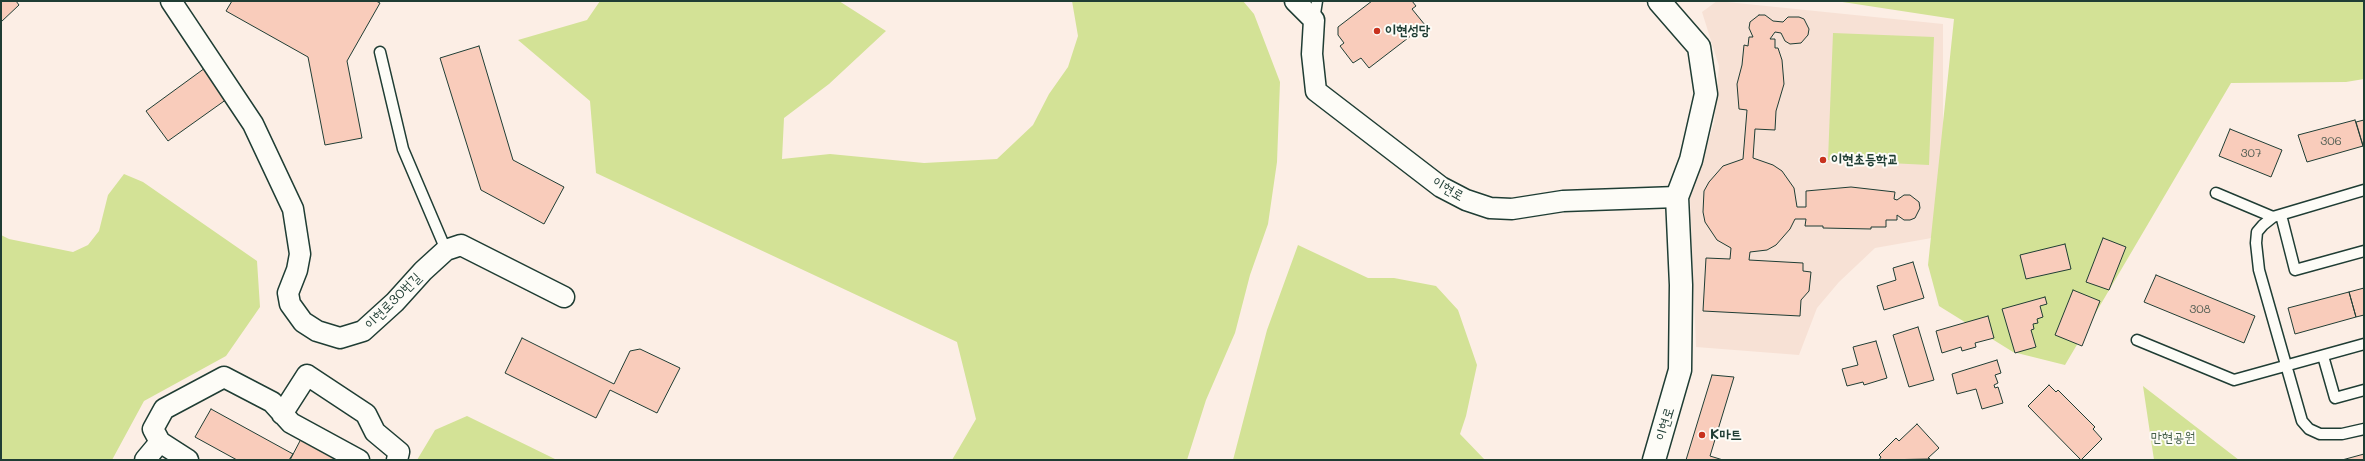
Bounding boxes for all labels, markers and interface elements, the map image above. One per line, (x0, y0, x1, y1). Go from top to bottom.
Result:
place label: 이현성당 (1385, 23, 1430, 39)
marker: 이현성당 (1372, 26, 1382, 36)
house number: 306 (2320, 134, 2342, 148)
house number: 307 (2240, 146, 2262, 160)
place label: 이현초등학교 (1831, 152, 1899, 168)
marker: 이현초등학교 (1818, 155, 1828, 165)
street label: 이현로 (1429, 173, 1467, 205)
street label: 이현로30번길 (361, 269, 425, 333)
house number: 308 (2189, 302, 2211, 316)
street label: 이현로 (1652, 405, 1678, 443)
place label: K마트 (1710, 427, 1742, 443)
marker: K마트 (1697, 430, 1707, 440)
park label: 만현공원 (2150, 430, 2196, 446)

